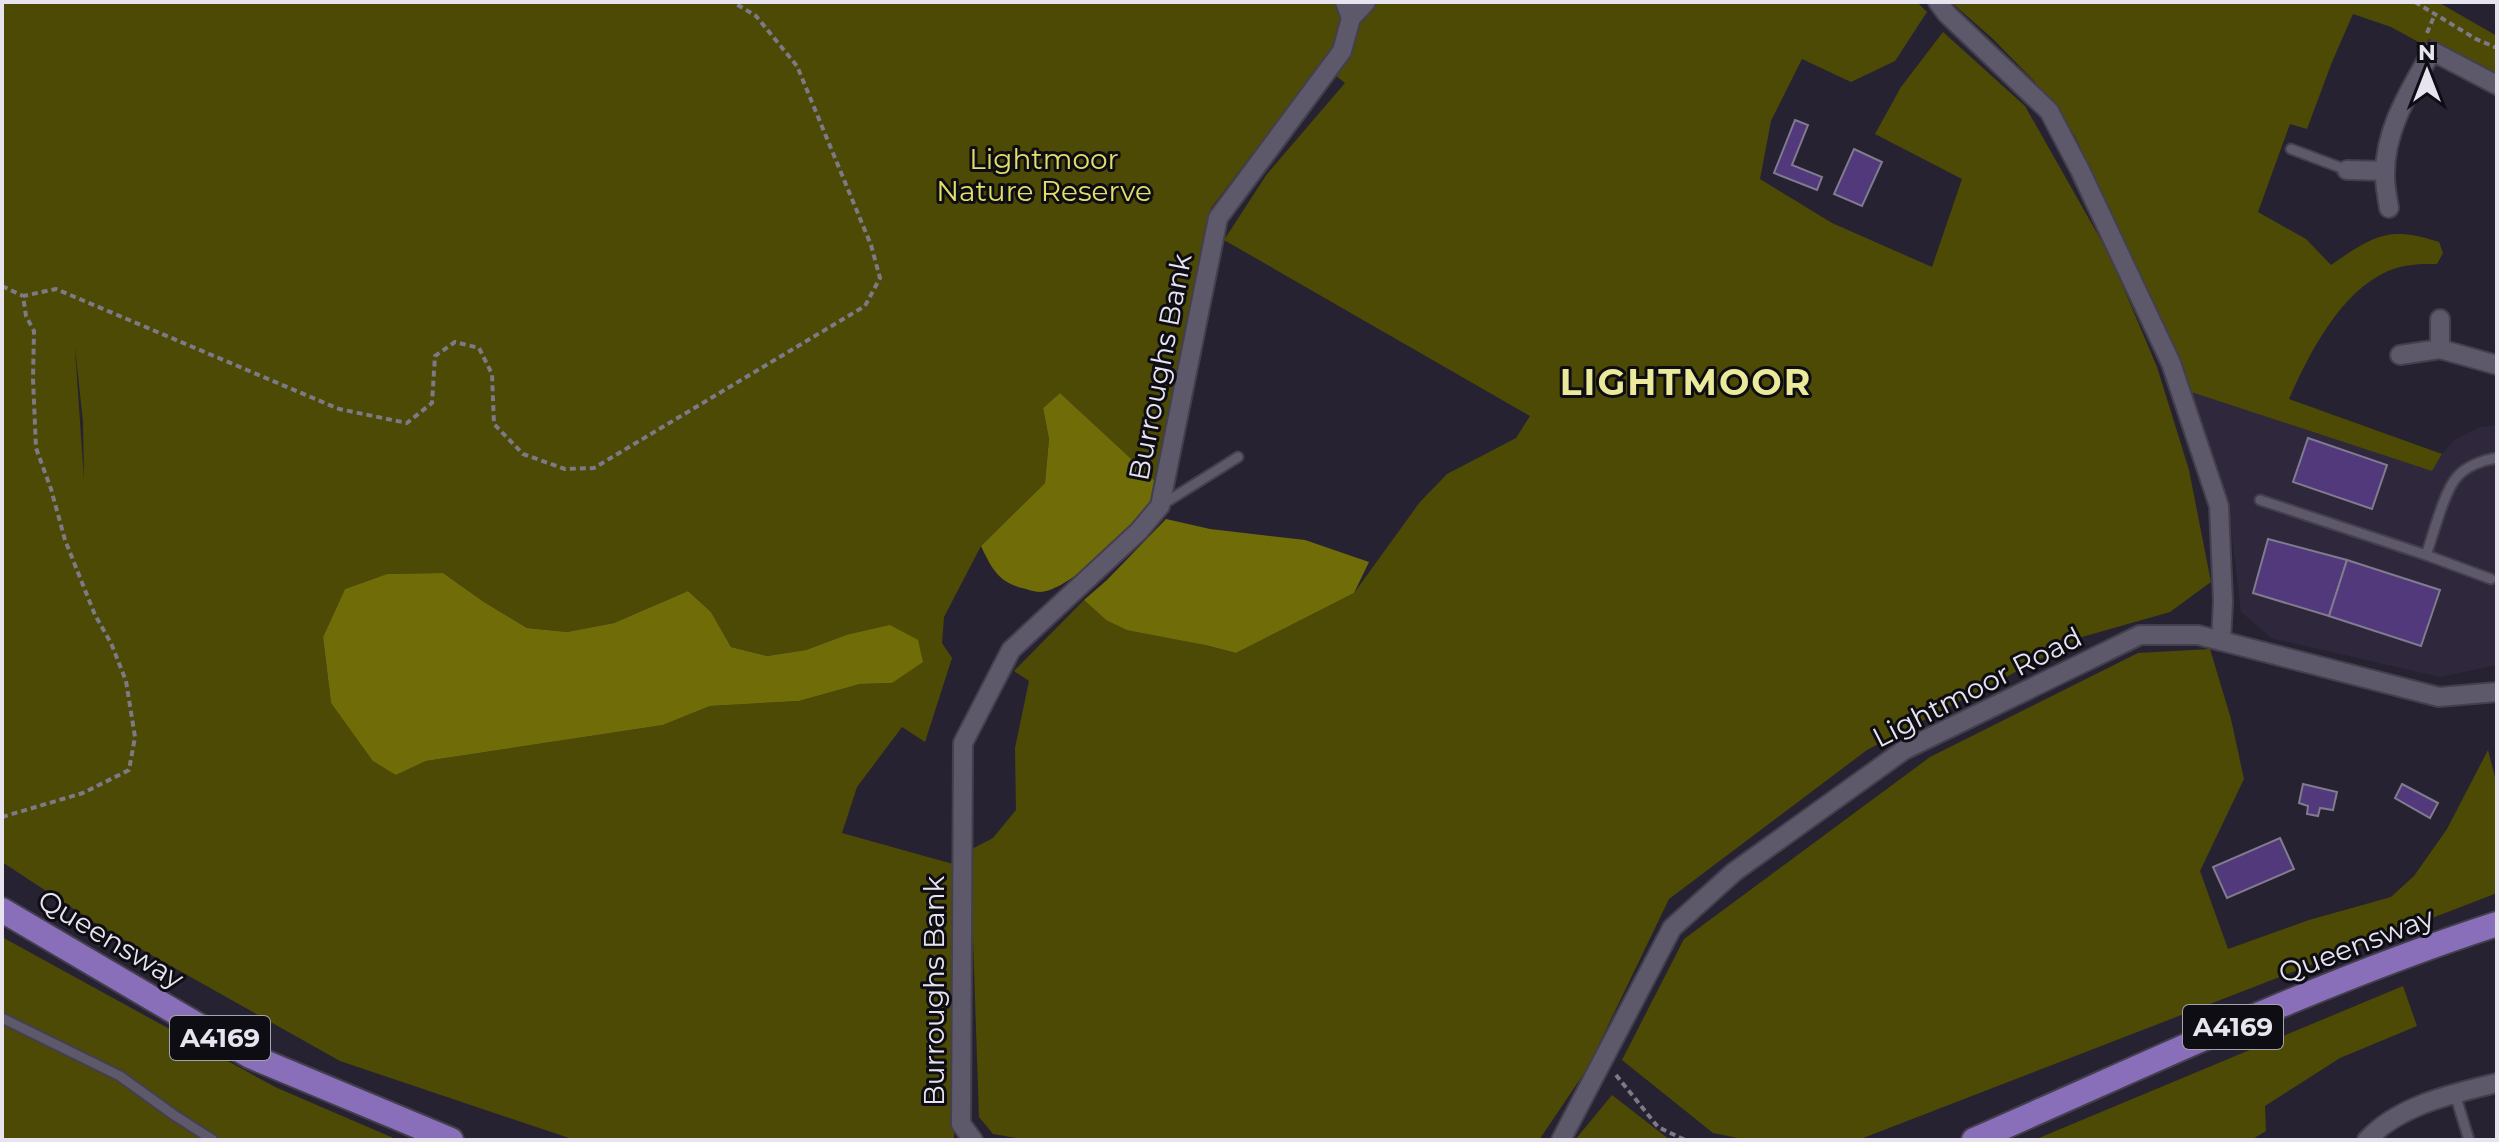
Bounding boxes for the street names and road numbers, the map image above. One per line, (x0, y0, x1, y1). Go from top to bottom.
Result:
street label: Burroughs Bank (1121, 250, 1199, 483)
street label: Lightmoor Road (1867, 620, 2087, 754)
street label: Burroughs Bank (917, 875, 951, 1106)
street label: Queensway (32, 882, 191, 996)
street label: Queensway (2274, 900, 2439, 990)
road number: A4169 (2183, 1005, 2283, 1049)
road number: A4169 (170, 1016, 270, 1060)

